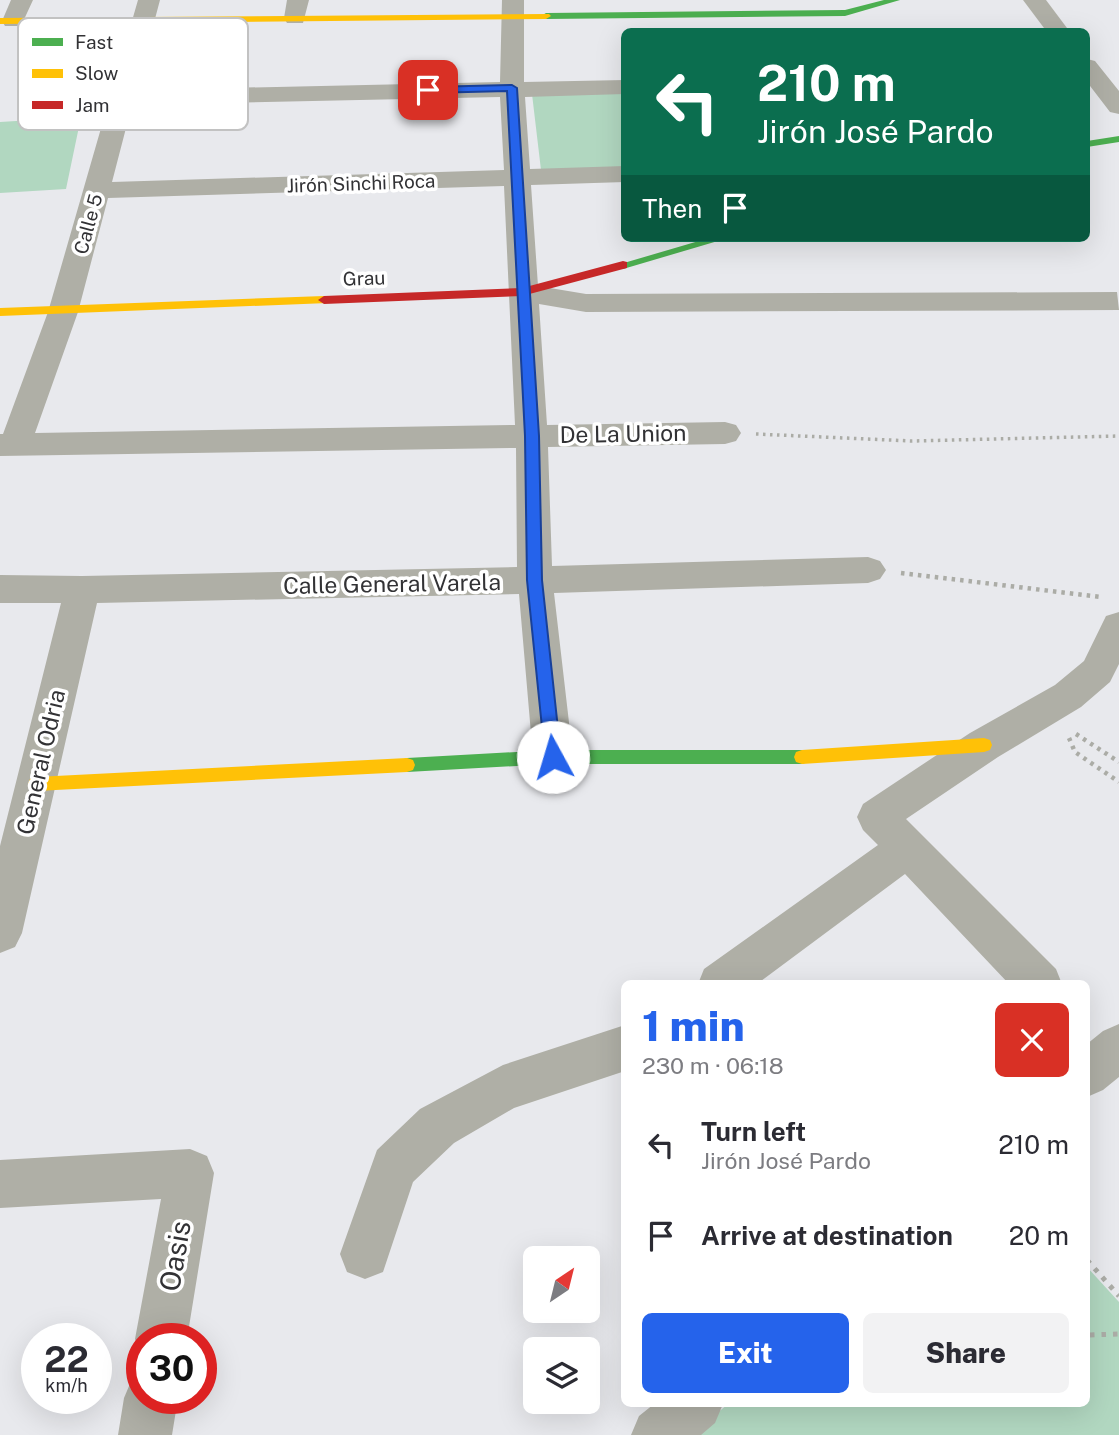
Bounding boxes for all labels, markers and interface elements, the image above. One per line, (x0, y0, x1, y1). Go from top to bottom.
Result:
legend (18, 18, 248, 130)
text: Fast (75, 31, 113, 53)
text: 210 m (757, 54, 896, 112)
icon: left (642, 56, 733, 147)
pin (398, 60, 458, 120)
text: Slow (75, 62, 119, 84)
icon: arrive (409, 71, 447, 109)
text: Jam (75, 94, 109, 116)
text: Jirón José Pardo (757, 113, 994, 150)
street label: Jirón Sinchi Roca (286, 169, 436, 197)
icon: arrive (716, 189, 754, 227)
street label: Calle 5 (69, 191, 107, 257)
text: Then (642, 193, 702, 224)
street label: Grau (342, 266, 386, 290)
street label: De La Union (559, 419, 687, 448)
street label: Calle General Varela (283, 568, 501, 599)
street label: General Odria (11, 687, 70, 837)
position arrow (516, 720, 590, 794)
text: 1 min (642, 1001, 745, 1050)
button: close (995, 1003, 1069, 1077)
text: 230 m · 06:18 (642, 1052, 784, 1079)
text: Turn left (701, 1116, 806, 1147)
icon: left (642, 1126, 680, 1164)
text: 210 m (998, 1129, 1069, 1160)
text: Jirón José Pardo (701, 1147, 871, 1174)
icon: arrive (642, 1217, 680, 1255)
street label: Oasis (152, 1218, 197, 1294)
text: Arrive at destination (701, 1220, 953, 1251)
text: 20 m (1009, 1220, 1069, 1251)
north arrow (523, 1246, 600, 1323)
map controls (523, 1246, 600, 1414)
button: Exit (642, 1313, 849, 1393)
button: Share (863, 1313, 1069, 1393)
speed limit sign: 30 (126, 1323, 217, 1414)
button: layers (523, 1337, 600, 1414)
text: 22 (44, 1339, 89, 1380)
text: km/h (45, 1375, 88, 1396)

